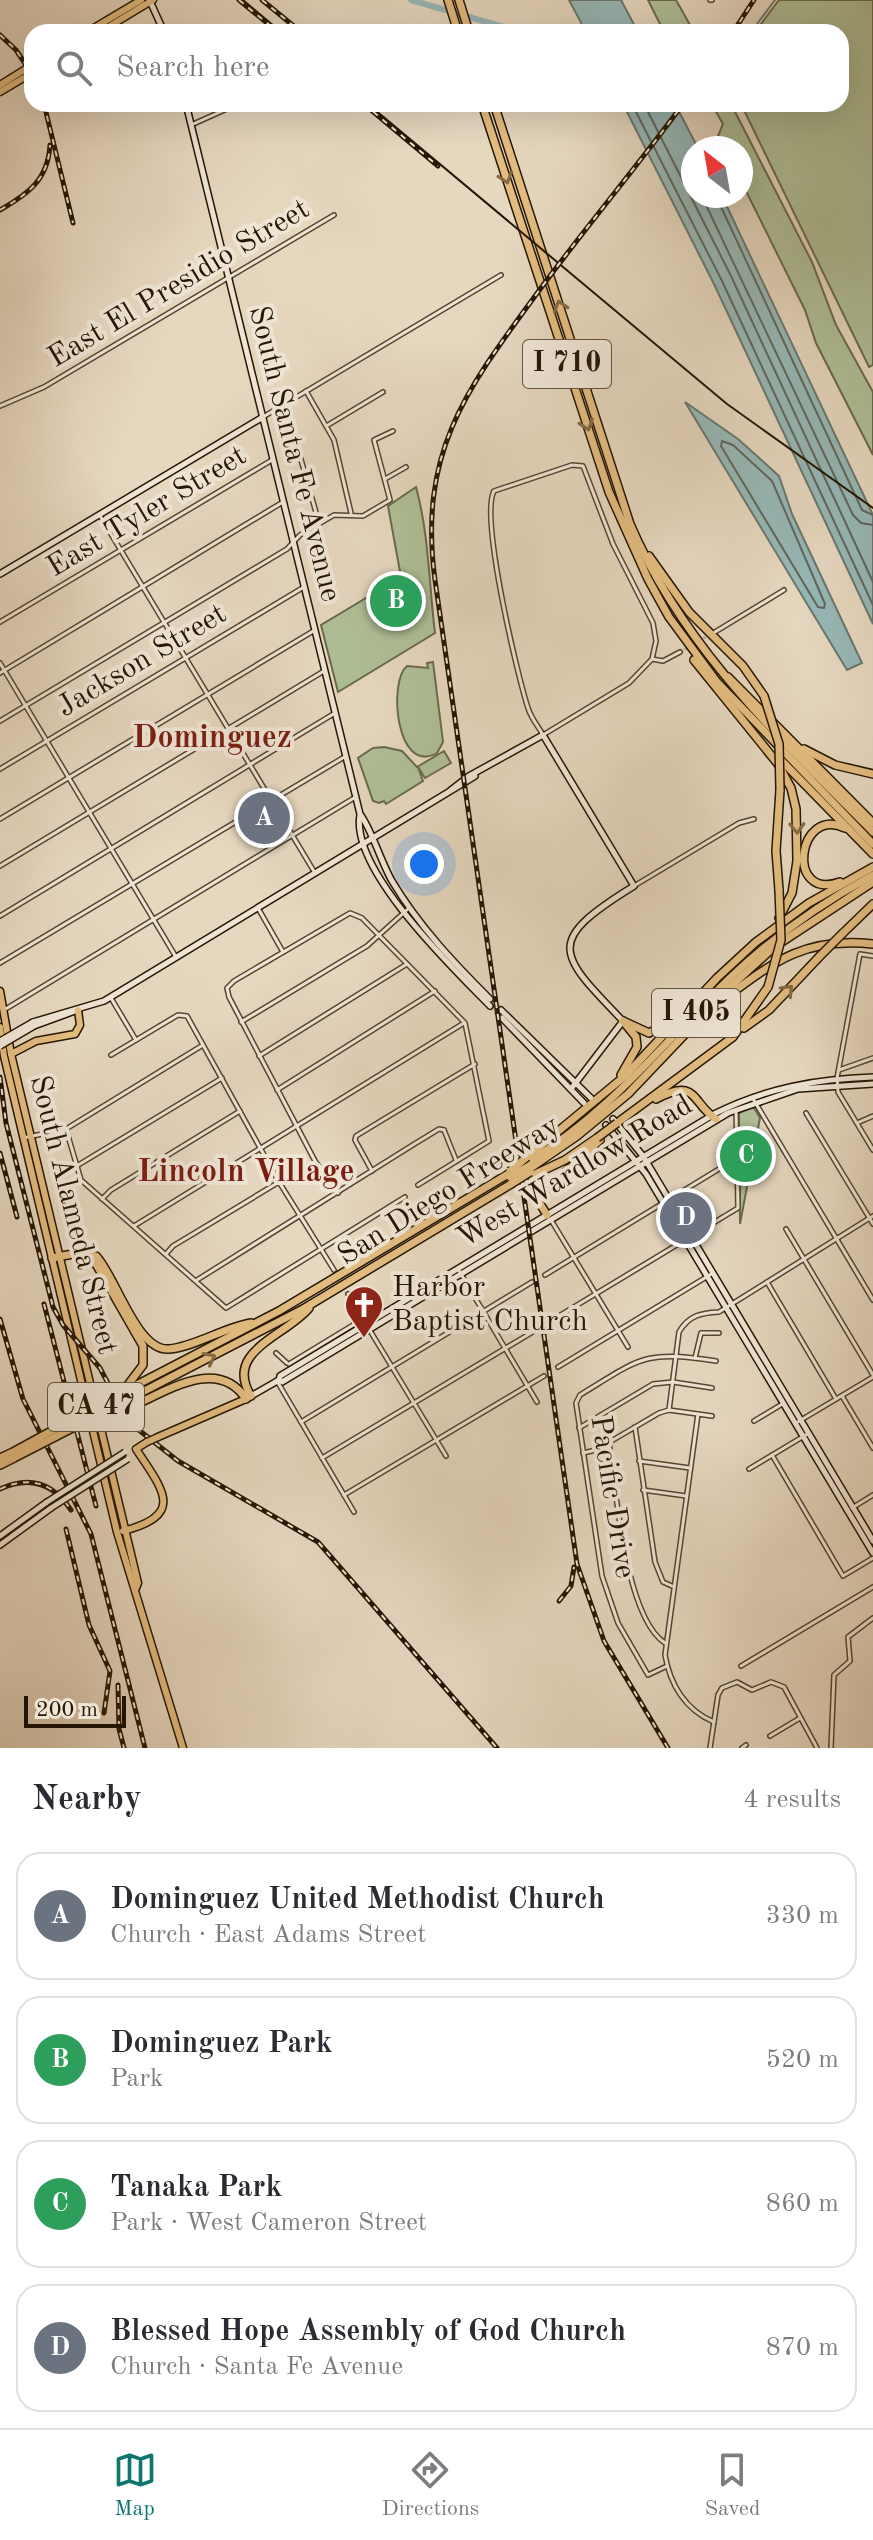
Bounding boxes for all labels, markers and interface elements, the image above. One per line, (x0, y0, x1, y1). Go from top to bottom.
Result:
search box (24, 24, 849, 112)
icon: search (52, 46, 96, 90)
text: Search here (116, 53, 270, 83)
north arrow (681, 136, 753, 208)
one-way arrow (497, 170, 513, 184)
street label: East El Presidio Street (43, 194, 315, 374)
one-way arrow (553, 300, 569, 314)
street label: South Santa Fe Avenue (243, 303, 345, 605)
road number: I 710 (523, 340, 611, 388)
one-way arrow (578, 417, 594, 431)
street label: East Tyler Street (42, 441, 252, 583)
pin: B (370, 571, 422, 631)
street label: Jackson Street (52, 599, 232, 723)
district label: Dominguez (132, 723, 292, 755)
pin: A (238, 788, 290, 848)
one-way arrow (788, 822, 805, 835)
your location (404, 844, 444, 884)
one-way arrow (779, 985, 794, 999)
road number: I 405 (652, 989, 740, 1037)
street label: South Alameda Street (24, 1072, 122, 1358)
street label: West Wardlow Road (452, 1090, 698, 1254)
street label: San Diego Freeway (333, 1111, 565, 1271)
pin: C (720, 1126, 772, 1186)
district label: Lincoln Village (137, 1157, 355, 1189)
pin: D (660, 1188, 712, 1248)
place label: Harbor Baptist Church (392, 1273, 588, 1337)
church icon: Harbor Baptist Church (343, 1284, 385, 1339)
one-way arrow (202, 1352, 217, 1368)
road number: CA 47 (48, 1383, 144, 1431)
street label: Pacific Drive (584, 1413, 640, 1581)
scale bar (24, 1692, 126, 1728)
text: 200 m (36, 1699, 98, 1721)
text: Nearby (32, 1783, 142, 1817)
text: 4 results (743, 1787, 841, 1813)
text: Dominguez United Methodist Church (110, 1885, 605, 1915)
text: A (50, 1903, 70, 1929)
text: 330 m (766, 1903, 839, 1929)
text: Church · East Adams Street (110, 1922, 426, 1948)
text: Dominguez Park (110, 2029, 333, 2059)
text: B (51, 2047, 69, 2073)
text: 520 m (766, 2047, 839, 2073)
text: Park (110, 2066, 164, 2092)
text: Tanaka Park (110, 2173, 282, 2203)
text: C (51, 2191, 69, 2217)
text: 860 m (766, 2191, 839, 2217)
text: Park · West Cameron Street (110, 2210, 427, 2236)
text: Blessed Hope Assembly of God Church (110, 2317, 626, 2347)
text: D (50, 2335, 70, 2361)
text: 870 m (766, 2335, 839, 2361)
text: Church · Santa Fe Avenue (110, 2354, 403, 2380)
tab: Map (113, 2448, 157, 2523)
tab: Directions (382, 2448, 479, 2523)
tab: Saved (704, 2448, 760, 2523)

